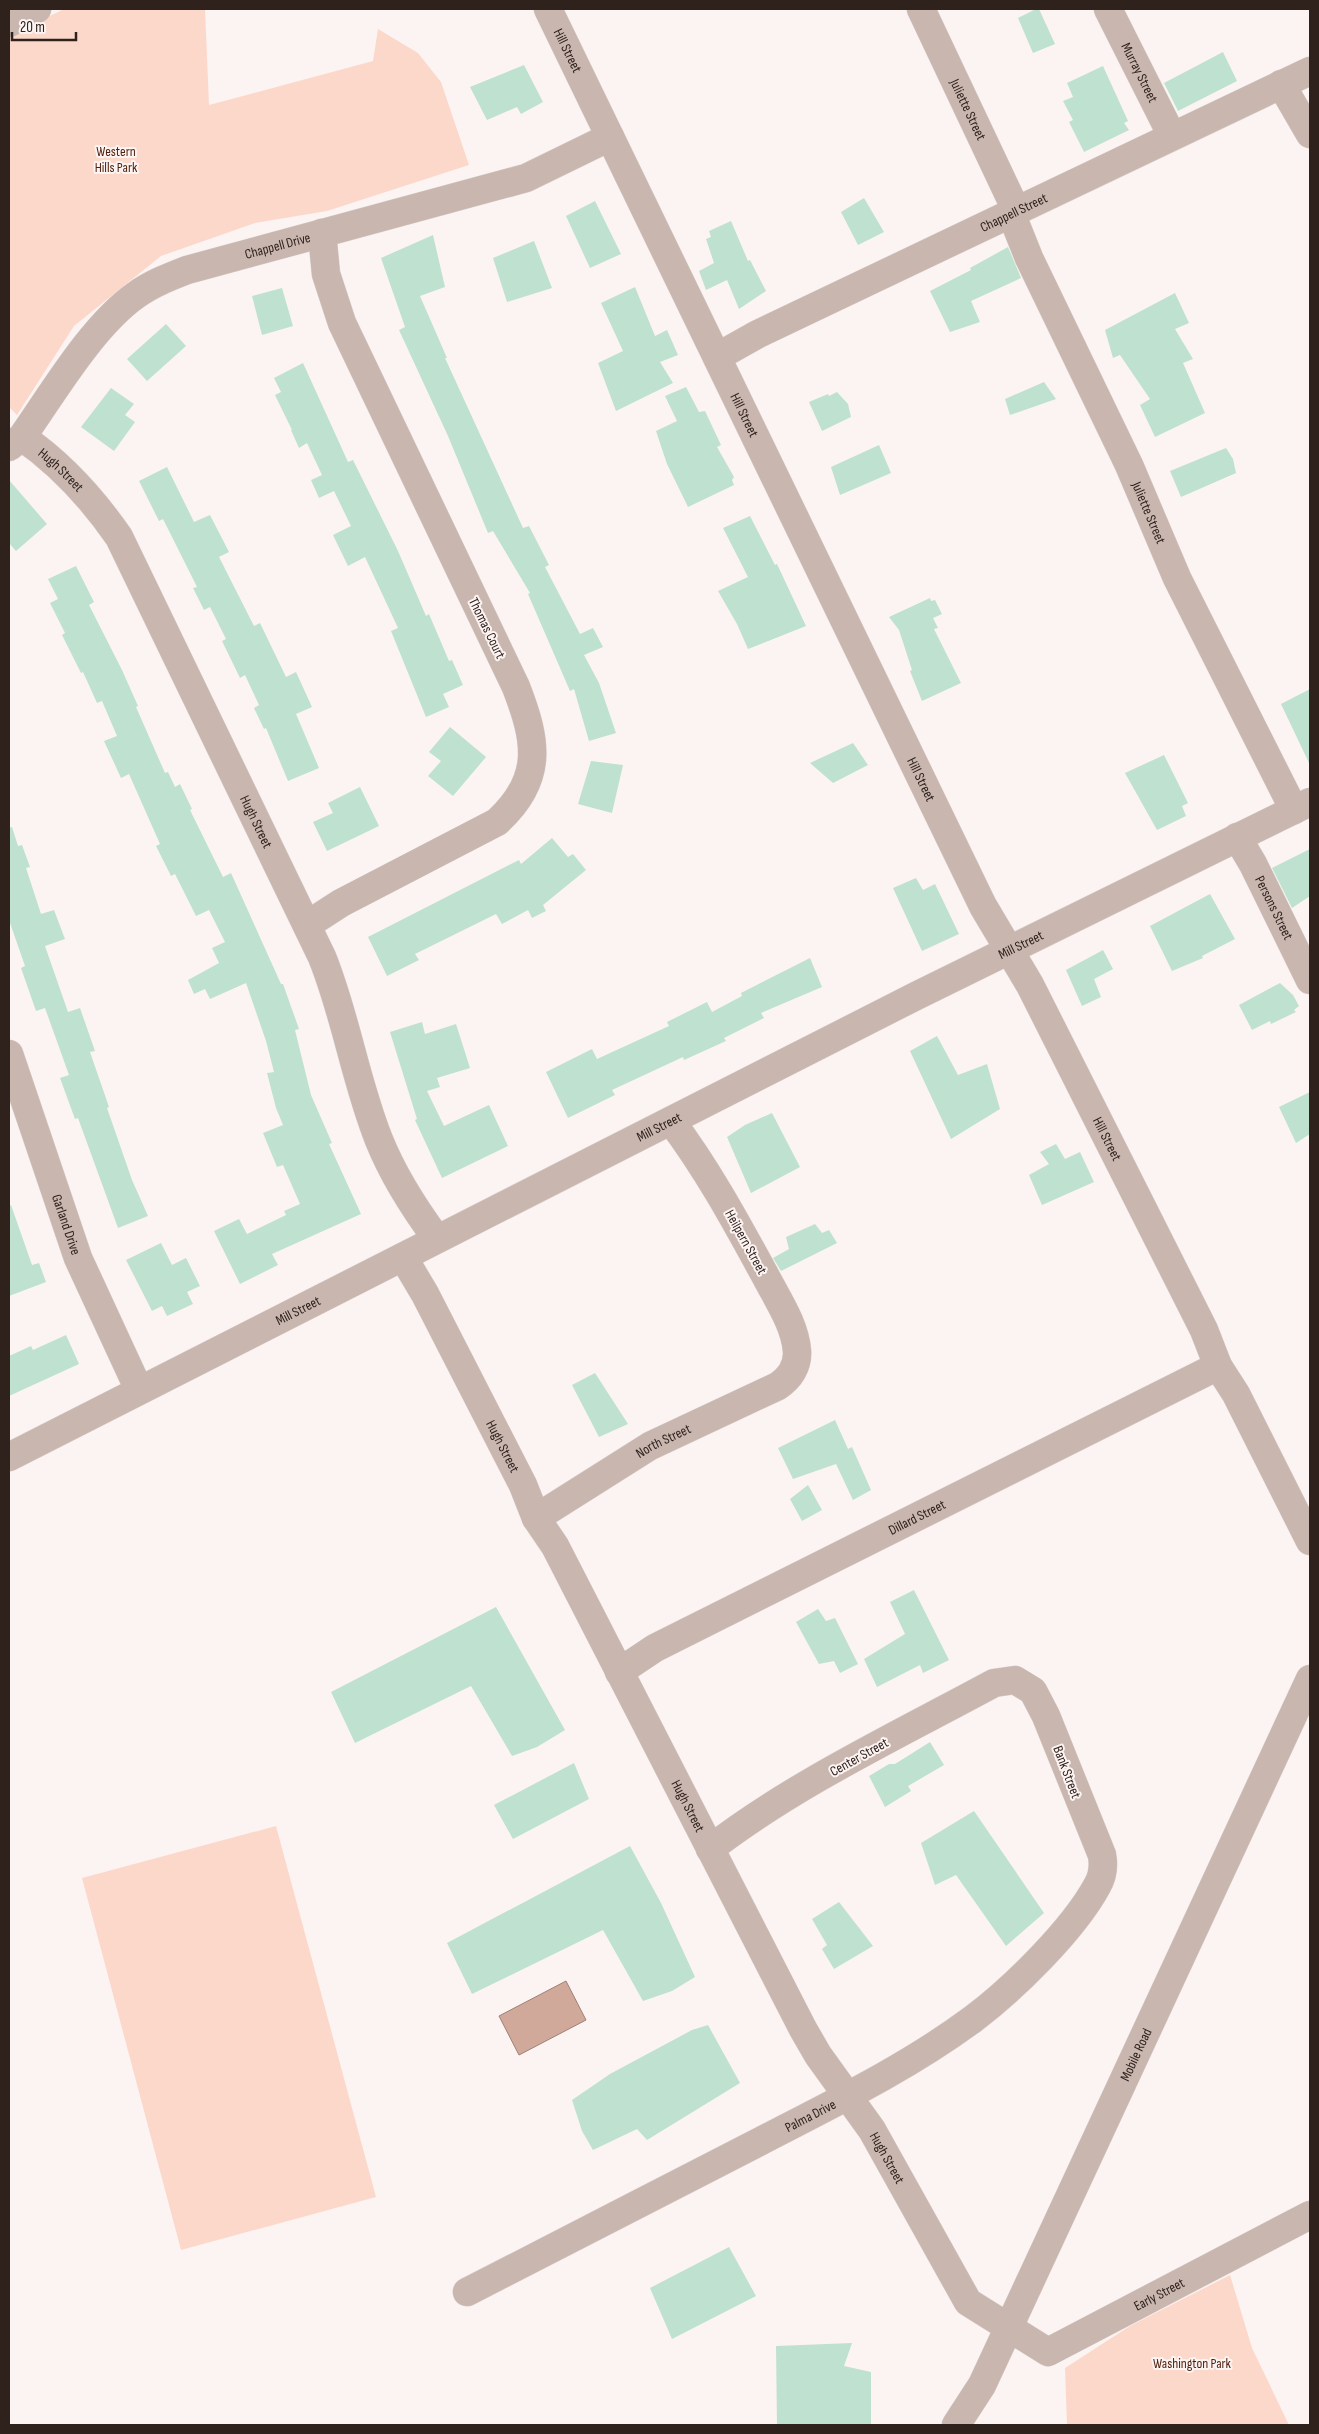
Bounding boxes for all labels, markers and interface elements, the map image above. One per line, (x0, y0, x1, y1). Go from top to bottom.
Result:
scale bar (12, 10, 76, 42)
text: 20 m (20, 18, 45, 37)
street label: Hill Street (550, 26, 586, 75)
street label: Murray Street (1118, 40, 1162, 105)
street label: Juliette Street (946, 75, 990, 143)
park label: Western Hills Park (95, 143, 138, 176)
street label: Chappell Street (977, 189, 1050, 236)
street label: Chappell Drive (243, 228, 312, 262)
street label: Hill Street (727, 390, 763, 440)
street label: Hugh Street (35, 444, 88, 495)
street label: Juliette Street (1128, 478, 1170, 546)
street label: Thomas Court (465, 595, 509, 661)
street label: Hill Street (904, 754, 939, 804)
street label: Hugh Street (237, 792, 276, 851)
street label: Persons Street (1252, 873, 1297, 942)
street label: Mill Street (995, 926, 1046, 963)
street label: Mill Street (634, 1108, 684, 1145)
street label: Hill Street (1089, 1114, 1126, 1163)
street label: Garland Drive (49, 1192, 85, 1257)
street label: Heilpern Street (721, 1207, 771, 1277)
street label: Mill Street (273, 1292, 323, 1329)
street label: Hugh Street (483, 1417, 523, 1475)
street label: North Street (632, 1420, 693, 1461)
street label: Dillard Street (885, 1496, 948, 1538)
street label: Center Street (827, 1734, 891, 1780)
street label: Bank Street (1049, 1743, 1085, 1801)
street label: Hugh Street (668, 1777, 709, 1835)
street label: Mobile Road (1116, 2025, 1155, 2084)
street label: Palma Drive (782, 2095, 839, 2136)
street label: Hugh Street (866, 2129, 909, 2186)
street label: Early Street (1131, 2274, 1187, 2314)
park label: Washington Park (1153, 2355, 1232, 2372)

